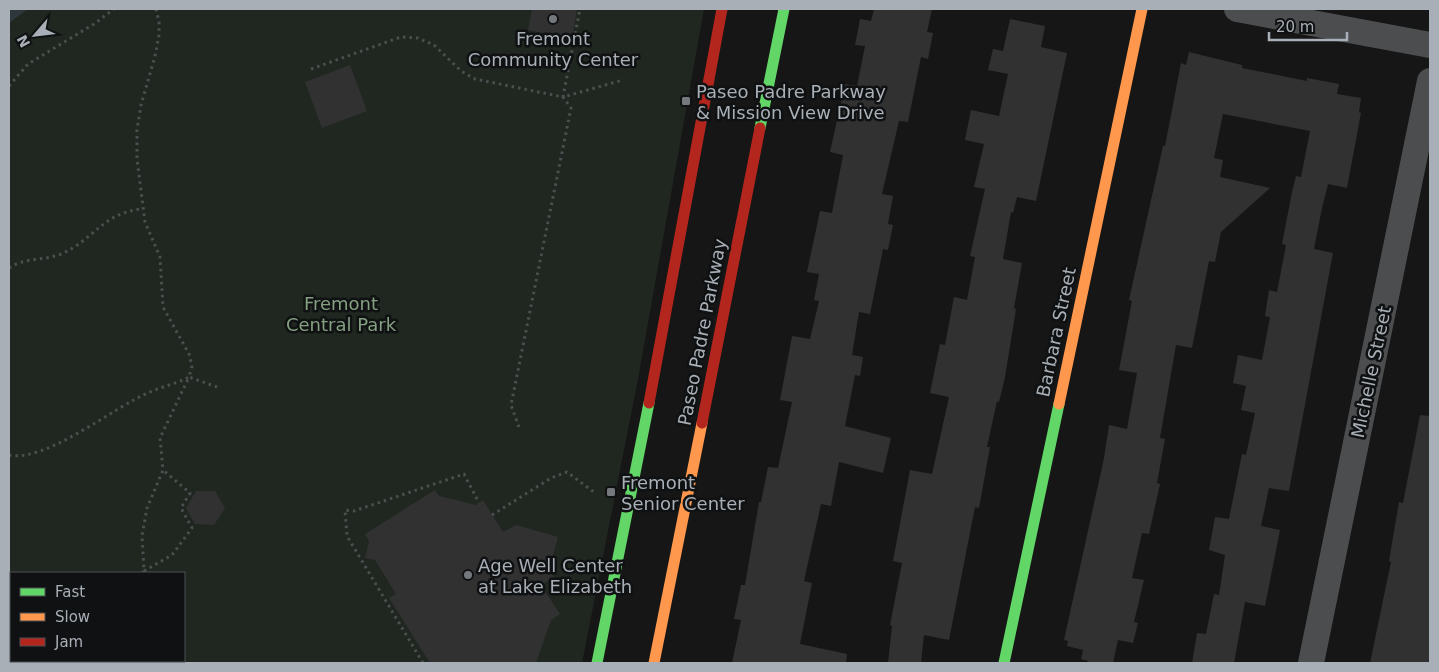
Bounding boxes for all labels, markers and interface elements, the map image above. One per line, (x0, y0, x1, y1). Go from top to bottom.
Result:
north arrow (10, 10, 60, 60)
scale bar (1269, 10, 1346, 42)
marker: Fremont Community Center (547, 13, 559, 25)
text: 20 m (1276, 18, 1314, 36)
place label: Fremont Community Center (468, 28, 639, 70)
text: N (14, 32, 33, 50)
place label: Paseo Padre Parkway & Mission View Drive (696, 81, 886, 123)
marker: Paseo Padre Parkway & Mission View Drive (680, 95, 692, 107)
street label: Paseo Padre Parkway (674, 236, 730, 427)
street label: Barbara Street (1032, 265, 1080, 399)
park label: Fremont Central Park (286, 293, 397, 335)
street label: Michelle Street (1347, 304, 1395, 440)
place label: Fremont Senior Center (621, 472, 745, 514)
marker: Fremont Senior Center (605, 486, 617, 498)
place label: Age Well Center at Lake Elizabeth (478, 555, 632, 597)
marker: Age Well Center at Lake Elizabeth (462, 569, 474, 581)
legend (10, 572, 185, 662)
text: Fast (55, 583, 85, 601)
text: Slow (55, 608, 90, 626)
text: Jam (54, 633, 83, 651)

